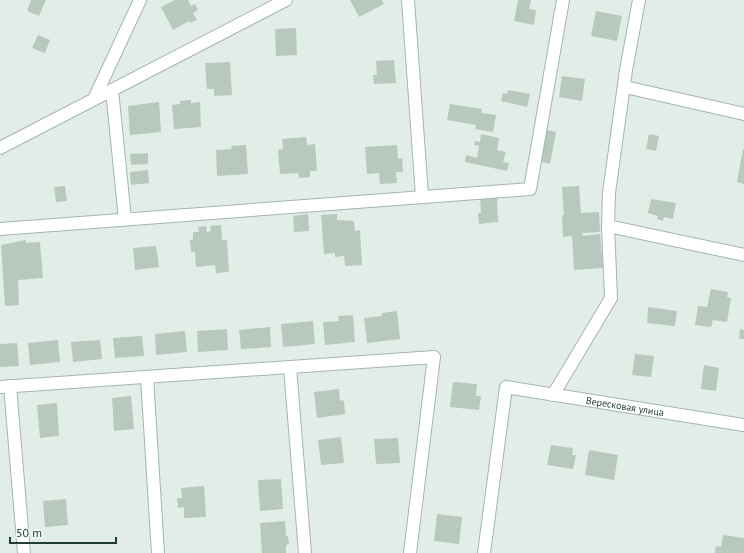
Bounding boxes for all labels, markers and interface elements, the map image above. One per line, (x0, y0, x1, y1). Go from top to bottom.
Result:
street label: Вересковая улица (585, 393, 665, 419)
scale bar (10, 519, 116, 545)
text: 50 m (16, 525, 42, 540)

